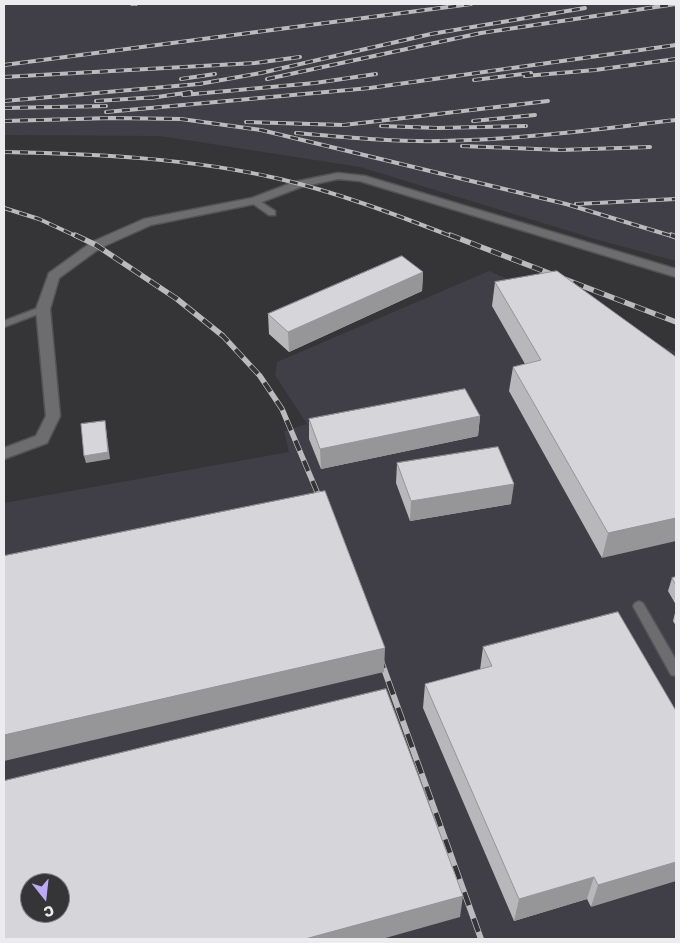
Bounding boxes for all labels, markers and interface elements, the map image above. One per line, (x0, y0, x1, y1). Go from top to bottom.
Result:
north arrow (20, 873, 70, 923)
text: С (42, 902, 56, 921)

